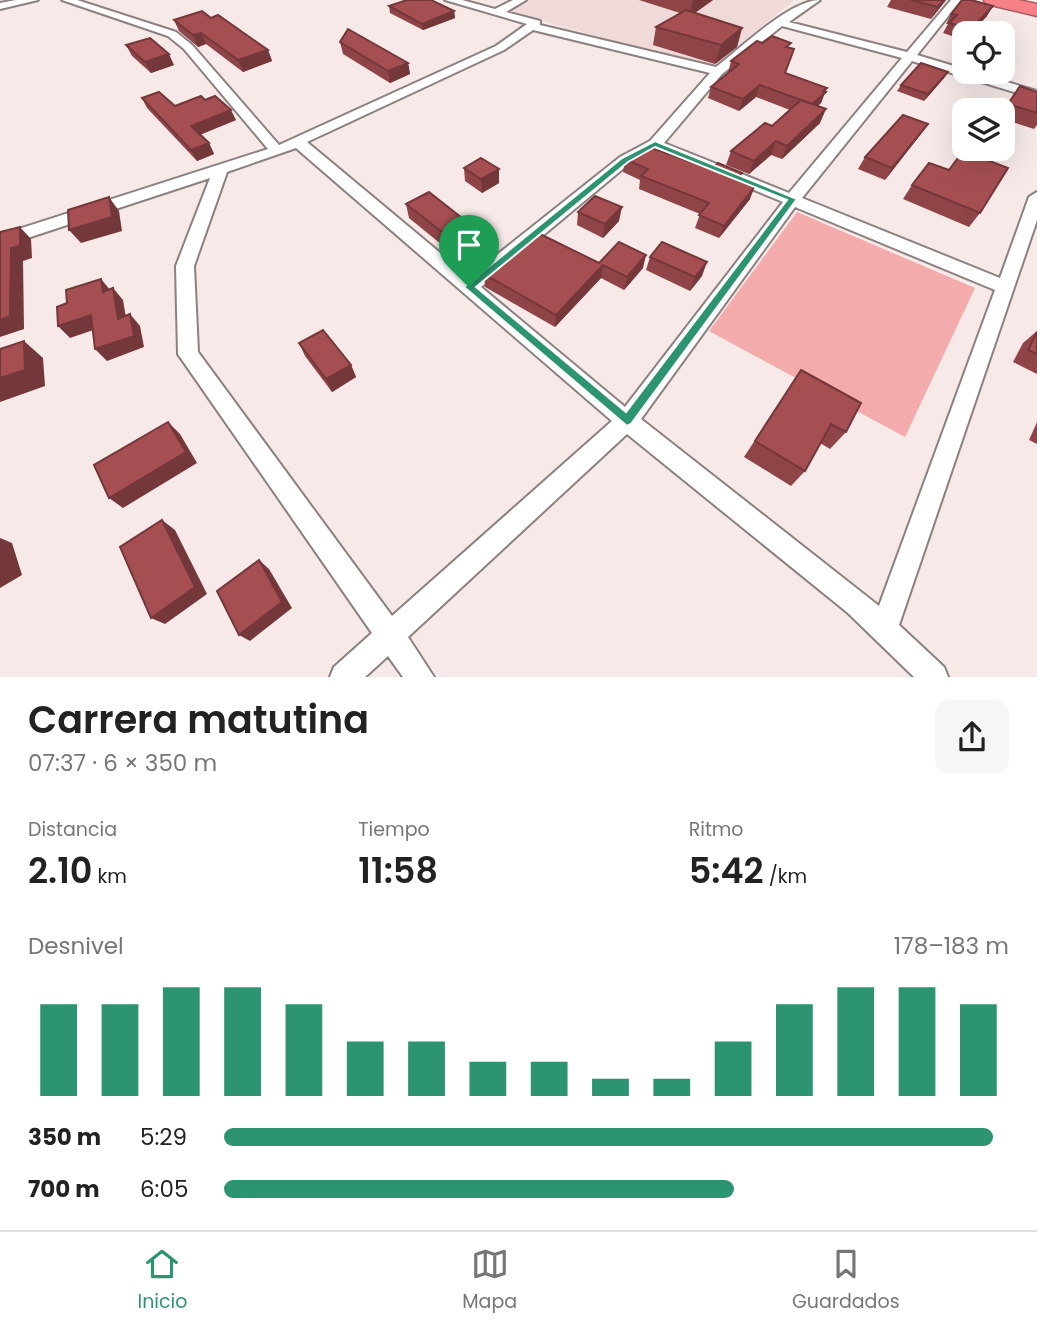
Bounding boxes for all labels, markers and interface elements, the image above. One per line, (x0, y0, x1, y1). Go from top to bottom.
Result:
map controls (952, 21, 1015, 161)
button: locate (952, 21, 1015, 84)
button: layers (952, 98, 1015, 161)
pin (439, 215, 499, 287)
icon: arrive (450, 226, 488, 264)
text: Carrera matutina (28, 693, 369, 746)
button: share (935, 700, 1009, 774)
text: 07:37 · 6 × 350 m (28, 747, 217, 779)
text: Distancia (28, 816, 117, 843)
text: Tiempo (358, 816, 430, 843)
text: Ritmo (689, 816, 744, 843)
text: 2.10 (28, 846, 92, 895)
text: 11:58 (358, 846, 438, 895)
text: 5:42 (689, 846, 764, 895)
text: km (92, 863, 127, 890)
text: /km (764, 863, 807, 890)
text: Desnivel (28, 930, 124, 962)
text: 178–183 m (894, 930, 1009, 962)
text: 350 m (28, 1121, 101, 1153)
text: 5:29 (140, 1121, 187, 1153)
text: 700 m (28, 1173, 100, 1205)
text: 6:05 (140, 1173, 188, 1205)
tab: Inicio (137, 1245, 187, 1316)
tab: Mapa (462, 1245, 517, 1316)
tab: Guardados (792, 1245, 900, 1316)

